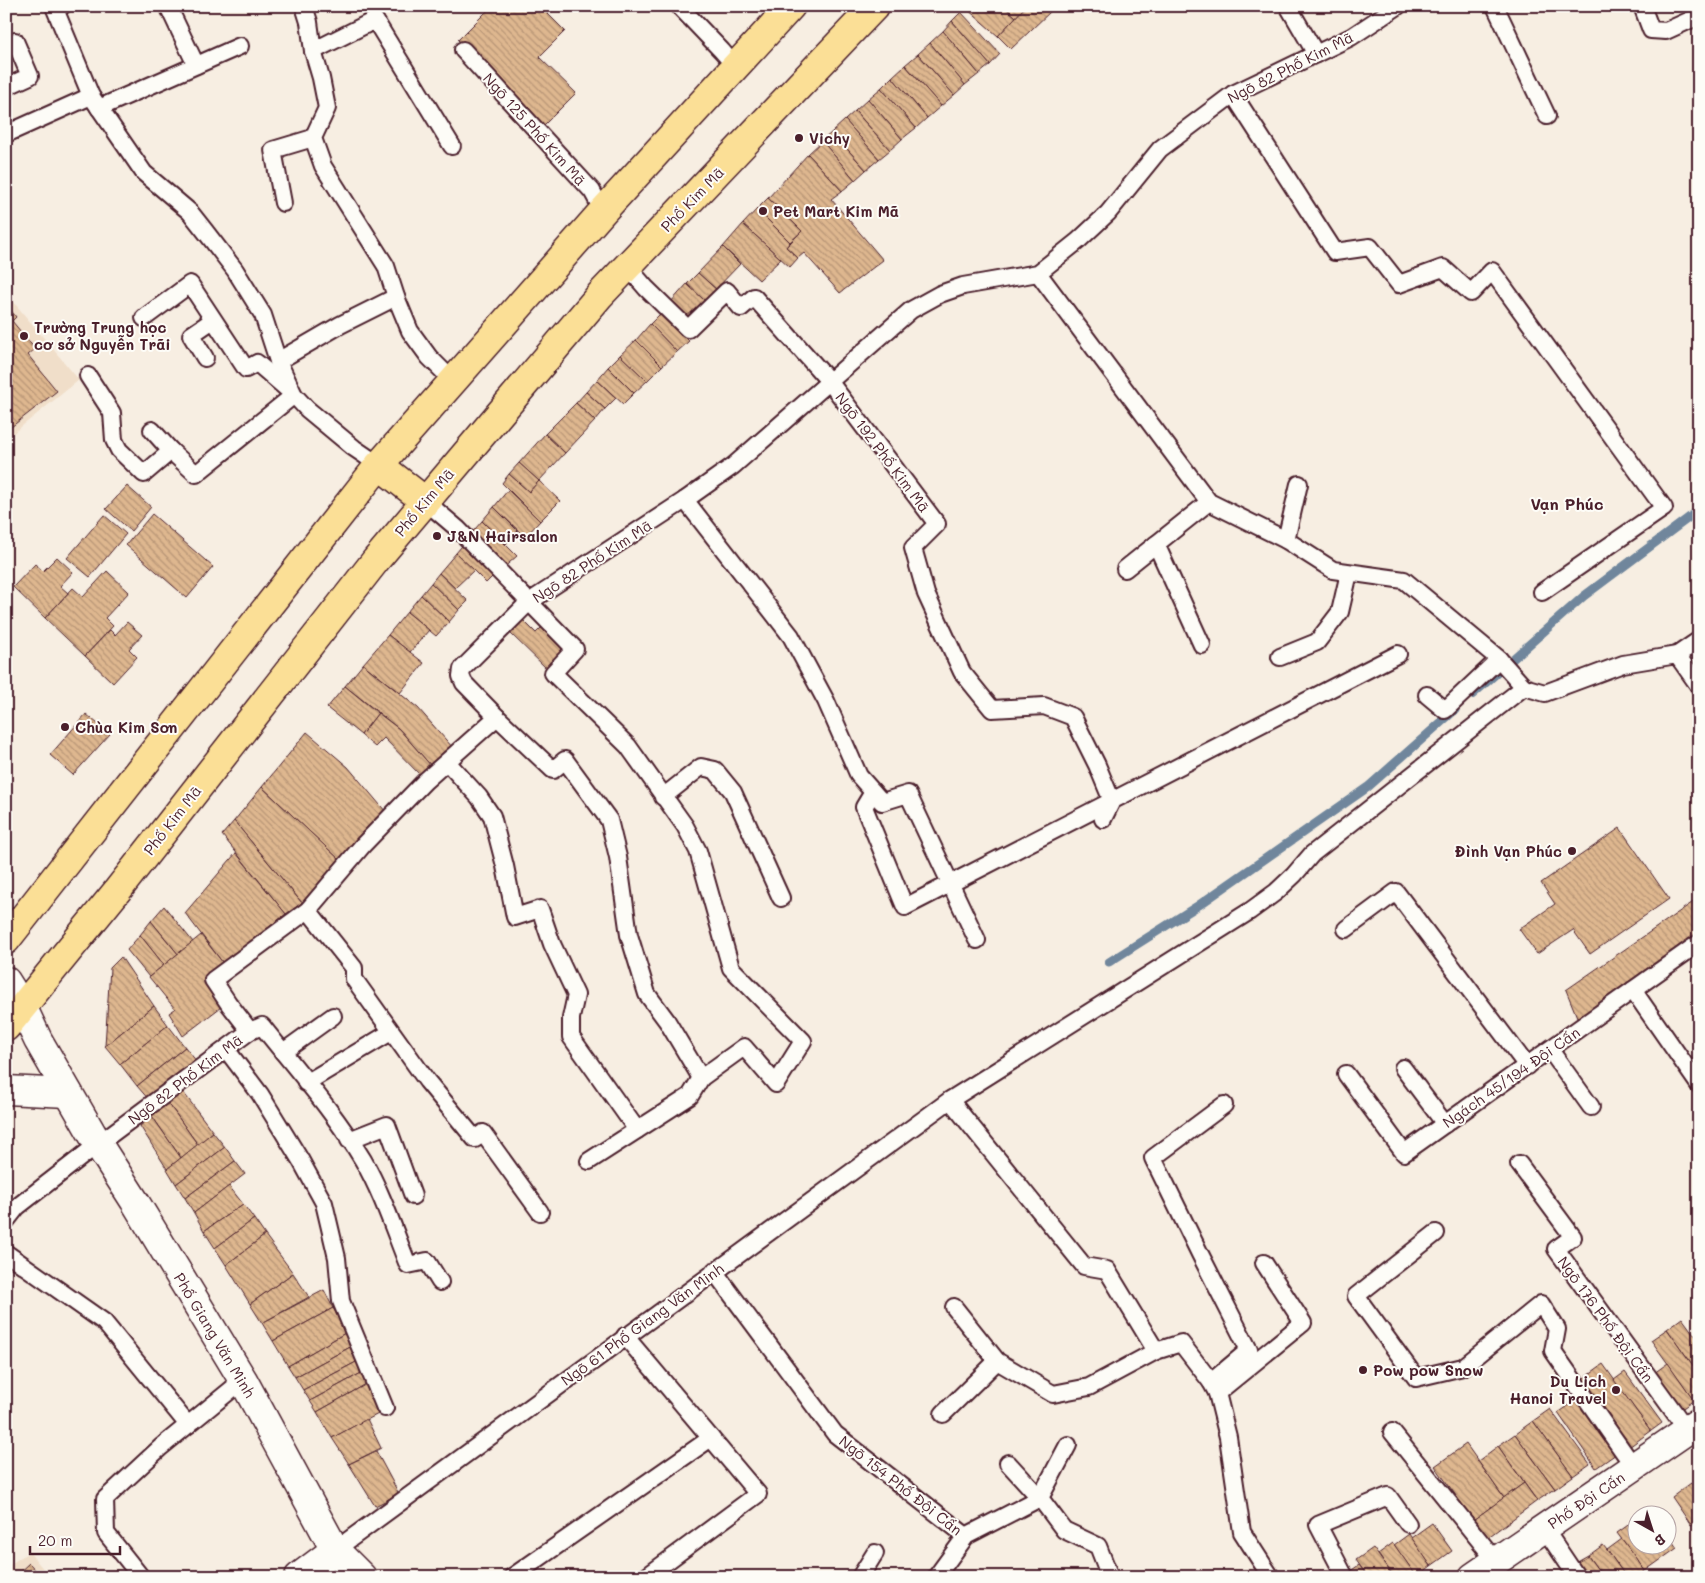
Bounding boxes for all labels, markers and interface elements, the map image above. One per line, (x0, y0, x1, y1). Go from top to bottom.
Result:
street label: Ngõ 82 Phố Kim Mã (1224, 27, 1356, 107)
street label: Ngõ 125 Phố Kim Mã (479, 68, 591, 190)
place label: Vichy (809, 128, 850, 148)
marker: Vichy (793, 132, 805, 144)
street label: Phố Kim Mã (656, 162, 728, 236)
place label: Pet Mart Kim Mã (773, 201, 899, 221)
marker: Pet Mart Kim Mã (757, 205, 769, 217)
place label: Trường Trung học cơ sở Nguyễn Trãi (34, 317, 171, 354)
marker: Trường Trung học cơ sở Nguyễn Trãi (18, 330, 30, 342)
street label: Ngõ 192 Phố Kim Mã (831, 388, 935, 516)
street label: Phố Kim Mã (390, 464, 458, 540)
district label: Vạn Phúc (1530, 493, 1604, 514)
street label: Ngõ 82 Phố Kim Mã (528, 515, 656, 607)
place label: J&N Hairsalon (447, 526, 558, 546)
marker: J&N Hairsalon (431, 530, 443, 542)
place label: Chùa Kim Sơn (75, 717, 177, 737)
marker: Chùa Kim Sơn (59, 721, 71, 733)
street label: Phố Kim Mã (139, 781, 205, 859)
place label: Đình Vạn Phúc (1455, 841, 1562, 861)
marker: Đình Vạn Phúc (1566, 845, 1578, 857)
street label: Ngách 45/194 Đội Cấn (1438, 1022, 1584, 1132)
street label: Ngõ 82 Phố Kim Mã (124, 1029, 246, 1129)
street label: Ngõ 176 Phố Đội Cấn (1553, 1252, 1659, 1386)
street label: Ngõ 61 Phố Giang Văn Minh (557, 1258, 727, 1390)
street label: Phố Giang Văn Minh (170, 1269, 260, 1401)
place label: Pow pow Snow (1373, 1360, 1483, 1380)
marker: Pow pow Snow (1357, 1364, 1369, 1376)
place label: Du Lịch Hanoi Travel (1510, 1371, 1606, 1408)
marker: Du Lịch Hanoi Travel (1610, 1384, 1622, 1396)
street label: Ngõ 154 Phố Đội Cấn (835, 1431, 967, 1539)
street label: Phố Đội Cấn (1544, 1467, 1628, 1533)
north arrow (1628, 1506, 1678, 1556)
scale bar (30, 1523, 120, 1555)
text: 20 m (38, 1530, 72, 1550)
text: B (1651, 1530, 1670, 1551)

